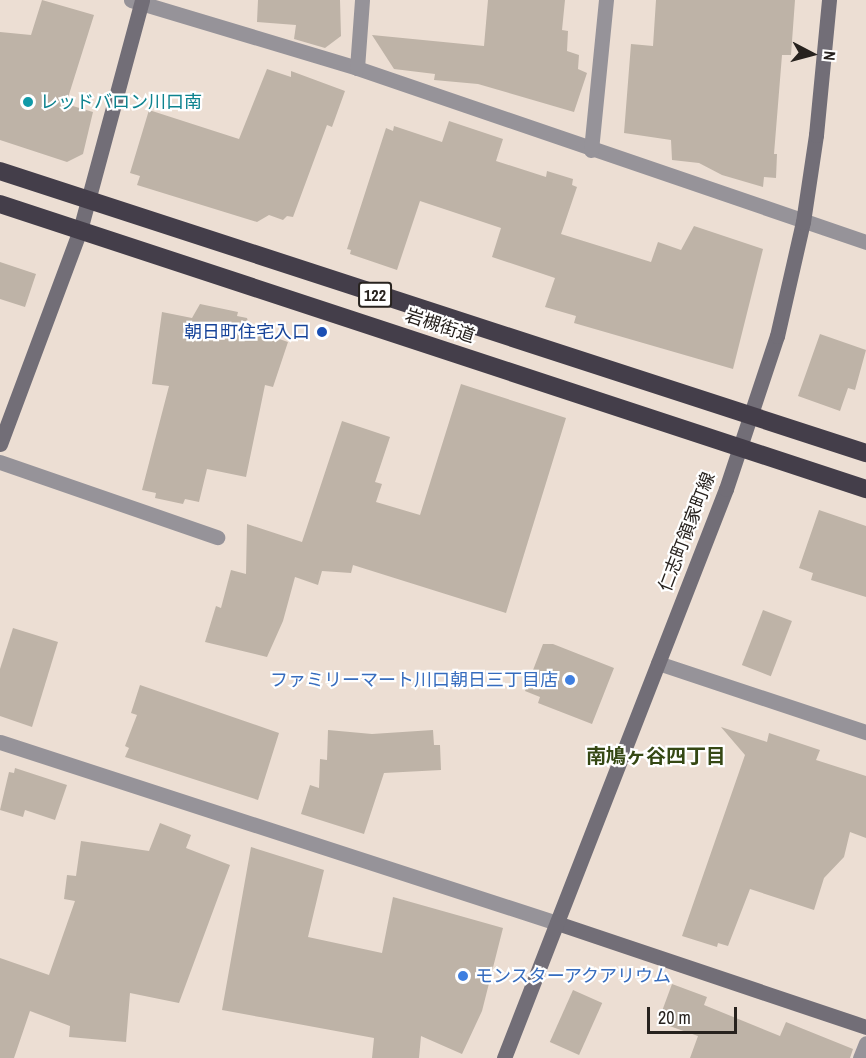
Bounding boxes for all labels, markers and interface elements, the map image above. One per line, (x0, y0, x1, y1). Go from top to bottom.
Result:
north arrow (782, 24, 842, 84)
text: N (818, 50, 841, 62)
place label: レッドバロン川口南 (40, 91, 202, 113)
marker: レッドバロン川口南 (21, 95, 35, 109)
road number: 122 (357, 282, 393, 308)
street label: 岩槻街道 (402, 305, 478, 347)
place label: 朝日町住宅入口 (184, 321, 310, 343)
marker: 朝日町住宅入口 (315, 325, 329, 339)
street label: 仁志町領家町線 (654, 469, 720, 595)
place label: ファミリーマート川口朝日三丁目店 (270, 669, 558, 691)
marker: ファミリーマート川口朝日三丁目店 (563, 673, 577, 687)
district label: 南鳩ヶ谷四丁目 (586, 743, 726, 767)
place label: モンスターアクアリウム (475, 965, 673, 987)
marker: モンスターアクアリウム (456, 969, 470, 983)
scale bar (650, 995, 740, 1033)
text: 20 m (658, 1005, 691, 1030)

